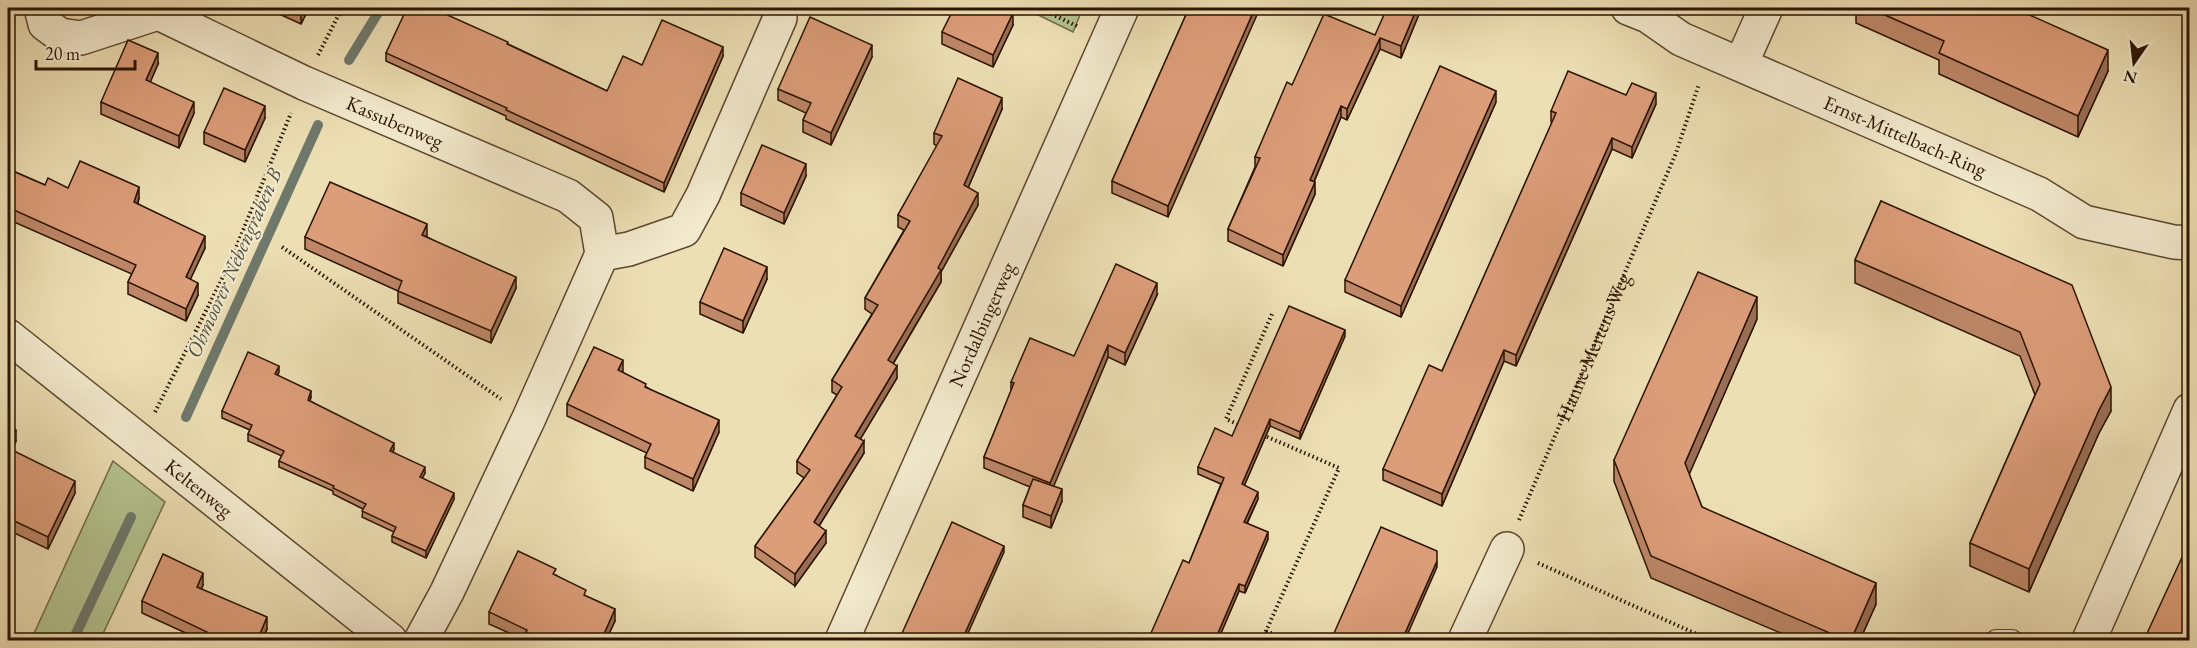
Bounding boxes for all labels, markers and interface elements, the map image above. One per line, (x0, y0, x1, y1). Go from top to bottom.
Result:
scale bar (36, 33, 135, 71)
north arrow (2104, 33, 2164, 93)
text: 20 m (45, 42, 80, 65)
text: N (2122, 65, 2139, 89)
street label: Ernst-Mittelbach-Ring (1820, 89, 1991, 183)
street label: Kassubenweg (342, 90, 448, 154)
water label: Ohmoorer Nebengraben B (180, 163, 288, 362)
street label: Nordalbingerweg (943, 258, 1021, 391)
street label: Hanne-Mertens-Weg (1550, 269, 1636, 425)
street label: Keltenweg (159, 453, 239, 523)

